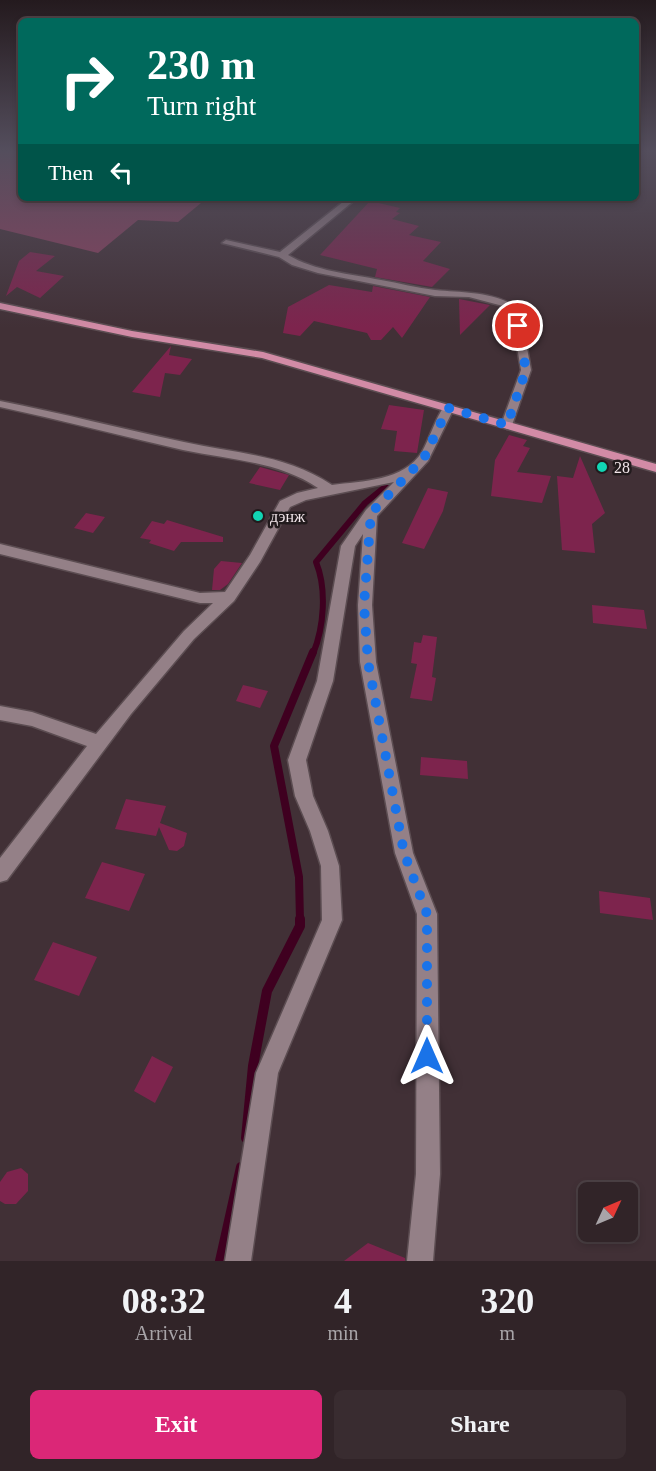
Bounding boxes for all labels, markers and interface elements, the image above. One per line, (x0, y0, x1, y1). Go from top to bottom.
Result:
icon: right (48, 42, 126, 120)
text: 230 m (147, 42, 256, 88)
text: Turn right (147, 91, 256, 121)
icon: left (105, 156, 138, 189)
text: Then (48, 160, 93, 185)
pin (492, 300, 543, 351)
icon: arrive (501, 309, 534, 342)
place label: 28 (614, 459, 630, 476)
marker: 28 (595, 460, 609, 474)
place label: дэнж (270, 508, 306, 526)
marker: дэнж (251, 509, 265, 523)
position arrow (395, 1024, 459, 1088)
north arrow (578, 1182, 638, 1242)
map controls (578, 1182, 638, 1242)
text: 08:32 (122, 1281, 206, 1321)
text: 4 (334, 1281, 352, 1321)
text: 320 (480, 1281, 534, 1321)
text: Arrival (135, 1322, 193, 1344)
text: min (327, 1322, 359, 1344)
text: m (500, 1322, 515, 1344)
button: Exit (30, 1390, 322, 1459)
button: Share (334, 1390, 626, 1459)

